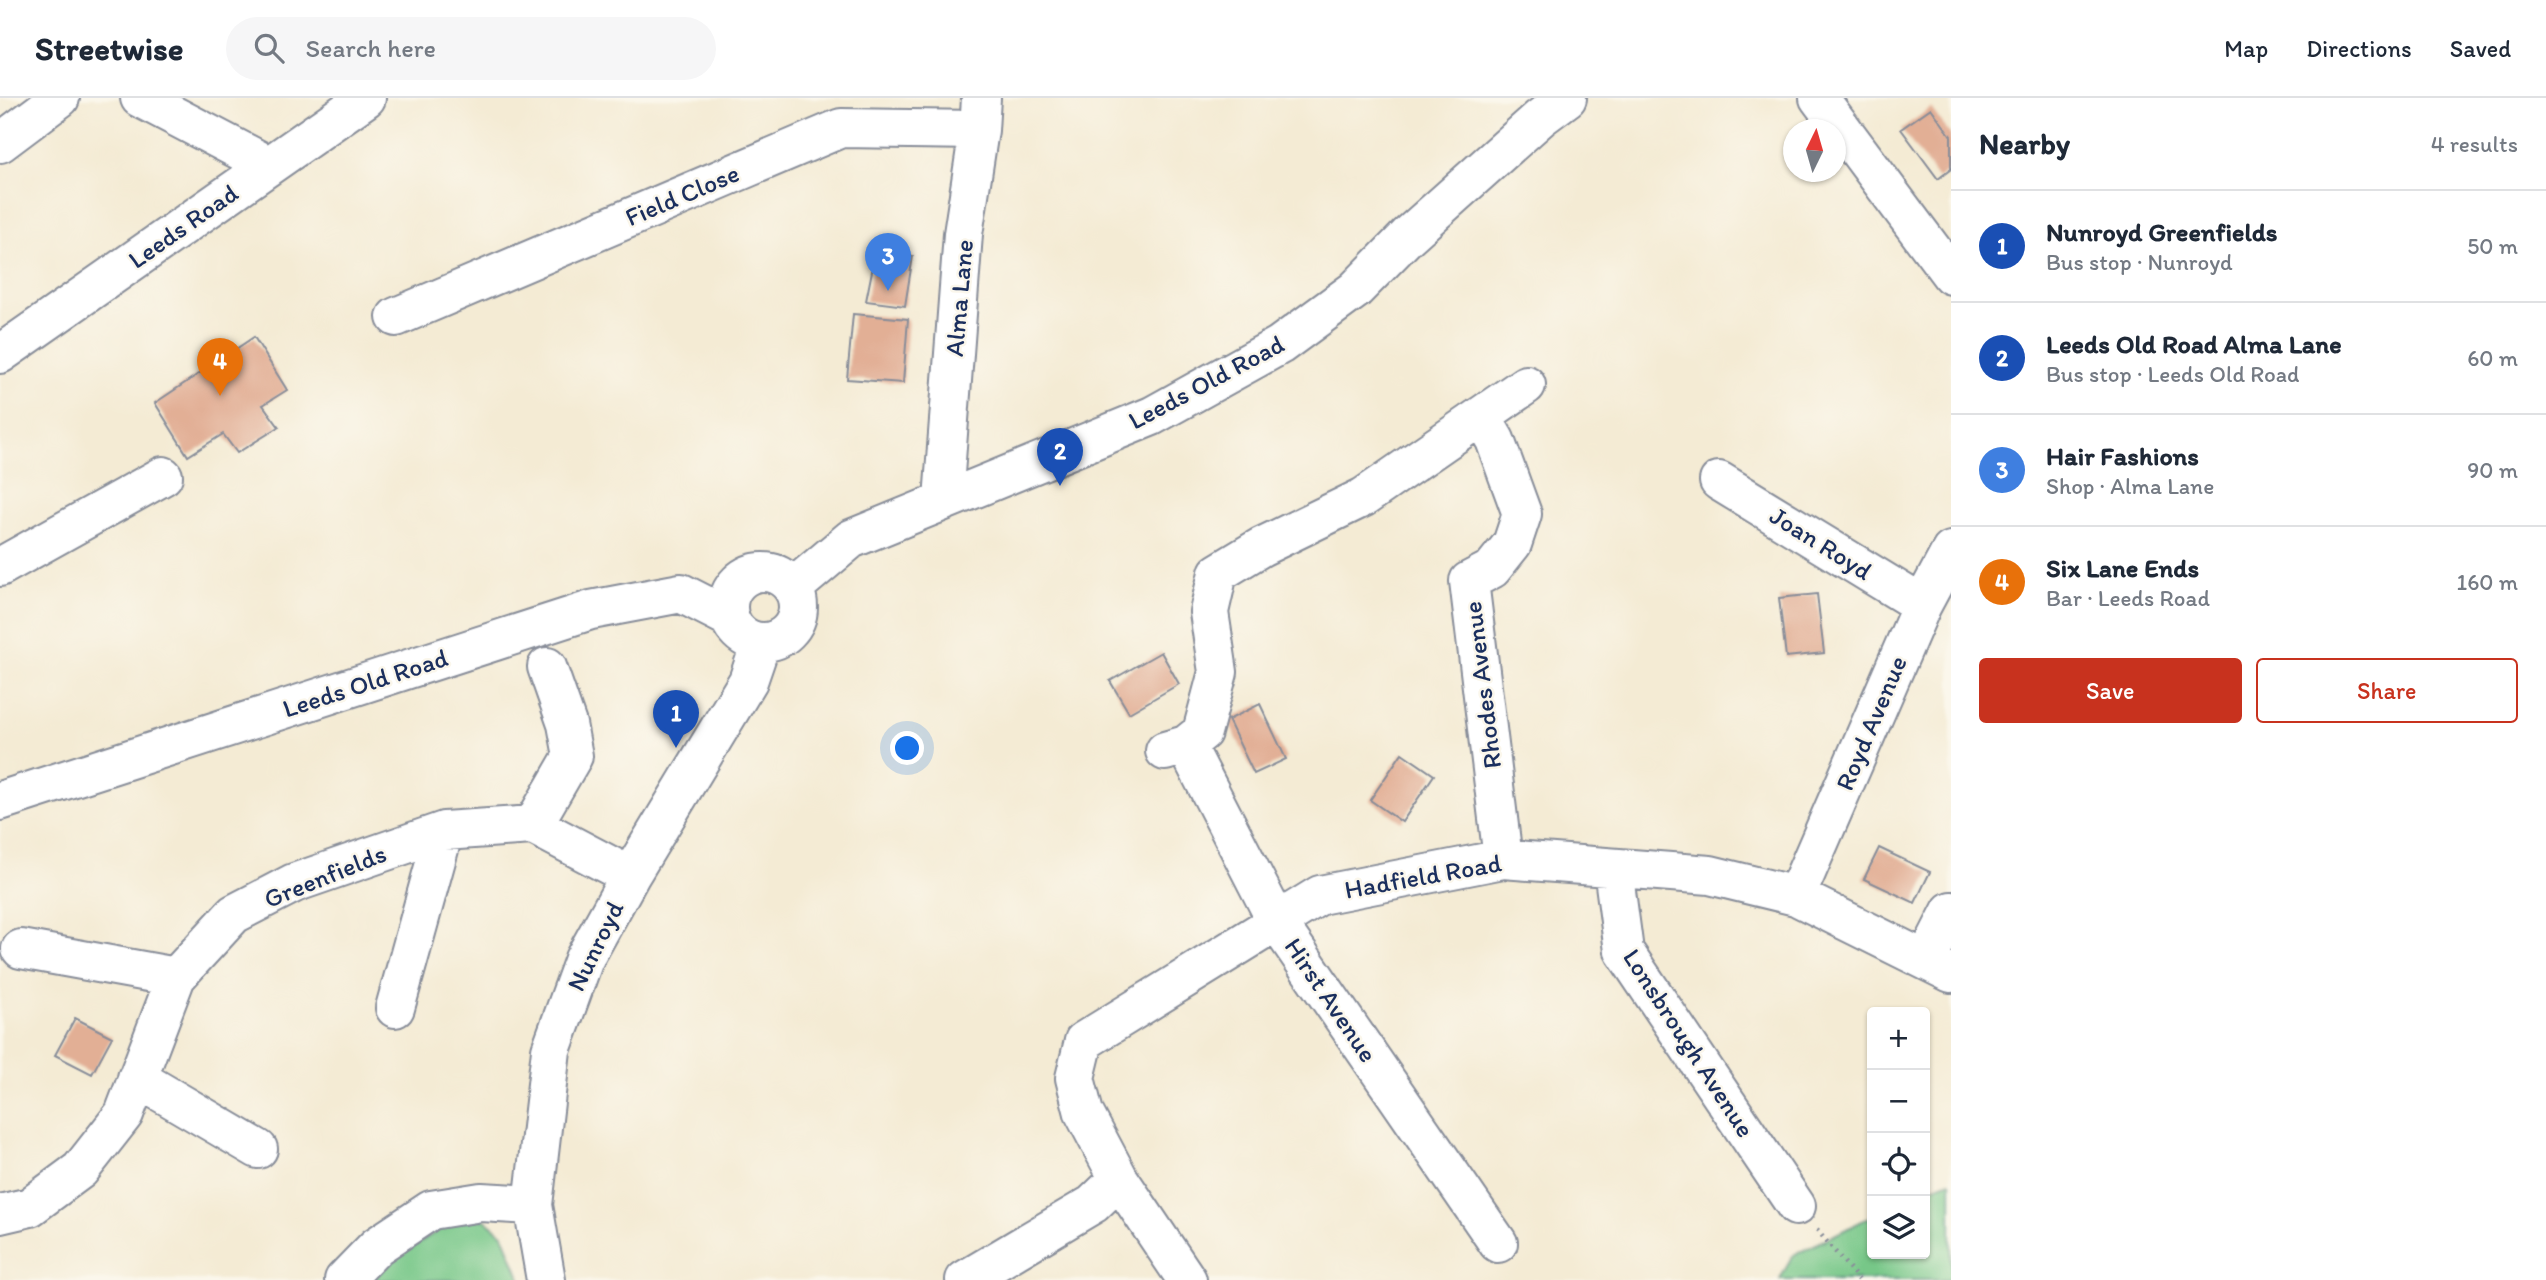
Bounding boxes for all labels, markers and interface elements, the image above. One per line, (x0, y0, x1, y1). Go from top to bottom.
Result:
search box (226, 17, 716, 80)
text: Streetwise (35, 29, 184, 68)
icon: search (250, 29, 288, 67)
text: Search here (306, 32, 436, 64)
text: Map (2224, 34, 2268, 63)
text: Directions (2306, 34, 2412, 63)
text: Saved (2450, 34, 2511, 63)
north arrow (1783, 119, 1846, 182)
text: Nearby (1979, 125, 2070, 162)
text: 4 results (2431, 130, 2518, 158)
street label: Field Close (620, 157, 744, 233)
street label: Leeds Road (122, 177, 244, 275)
text: Nunroyd Greenfields (2046, 216, 2277, 248)
text: 1 (1997, 232, 2007, 260)
text: 50 m (2467, 232, 2518, 260)
pin: 3 (865, 233, 911, 291)
street label: Alma Lane (938, 238, 980, 358)
text: Bus stop · Nunroyd (2046, 248, 2233, 276)
street label: Leeds Old Road (1123, 328, 1289, 436)
text: Leeds Old Road Alma Lane (2046, 328, 2342, 360)
pin: 4 (197, 338, 243, 396)
text: 2 (1996, 344, 2008, 372)
text: 60 m (2467, 344, 2518, 372)
text: Bus stop · Leeds Old Road (2046, 360, 2299, 388)
pin: 2 (1037, 428, 1083, 486)
text: Hair Fashions (2046, 440, 2199, 472)
text: 3 (1996, 456, 2008, 484)
text: 90 m (2467, 456, 2518, 484)
text: Shop · Alma Lane (2046, 472, 2214, 500)
street label: Joan Royd (1764, 499, 1878, 587)
text: Six Lane Ends (2046, 552, 2199, 584)
text: 4 (1995, 568, 2009, 596)
text: 160 m (2456, 568, 2518, 596)
text: Bar · Leeds Road (2046, 584, 2210, 612)
street label: Rhodes Avenue (1456, 600, 1508, 770)
street label: Leeds Old Road (278, 641, 452, 725)
street label: Royd Avenue (1828, 651, 1914, 795)
button: Save (1979, 658, 2242, 723)
button: Share (2256, 658, 2518, 723)
pin: 1 (653, 690, 699, 748)
your location (890, 731, 924, 765)
street label: Greenfields (259, 837, 391, 915)
street label: Hadfield Road (1342, 846, 1505, 906)
street label: Nunroyd (560, 895, 631, 996)
street label: Hirst Avenue (1278, 932, 1384, 1068)
street label: Lonsbrough Avenue (1616, 943, 1762, 1143)
map controls (1867, 1007, 1930, 1259)
button: + (1867, 1007, 1930, 1070)
button: − (1867, 1070, 1930, 1133)
button: locate (1867, 1133, 1930, 1196)
button: layers (1867, 1196, 1930, 1259)

